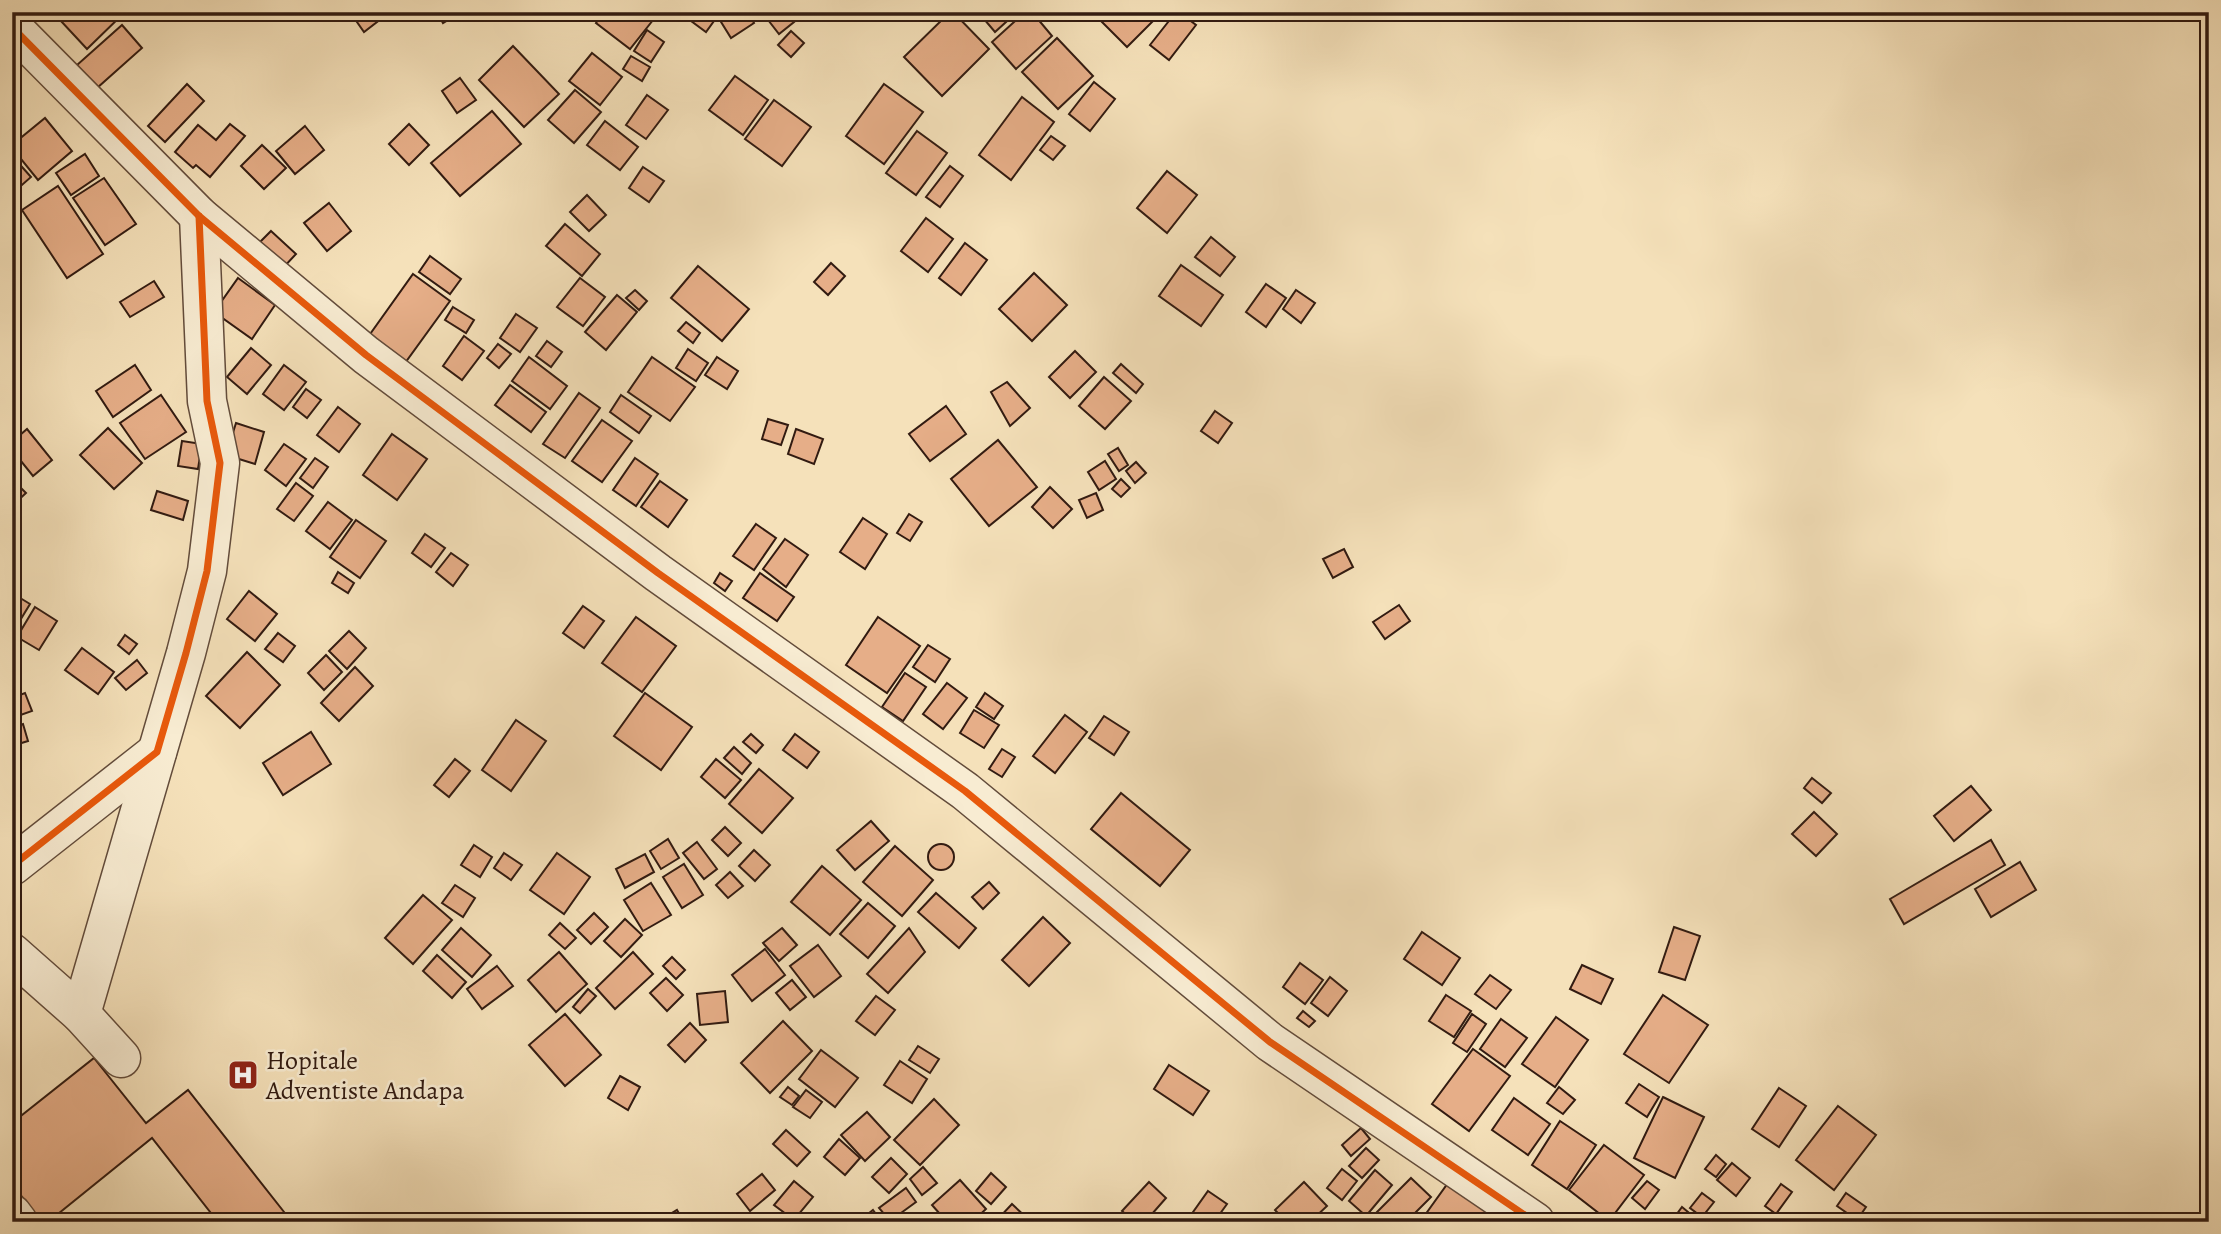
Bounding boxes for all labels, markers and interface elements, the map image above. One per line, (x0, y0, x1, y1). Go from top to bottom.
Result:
place label: Hopitale Adventiste Andapa (265, 1043, 464, 1108)
hospital icon: Hopitale Adventiste Andapa (226, 1058, 260, 1092)

